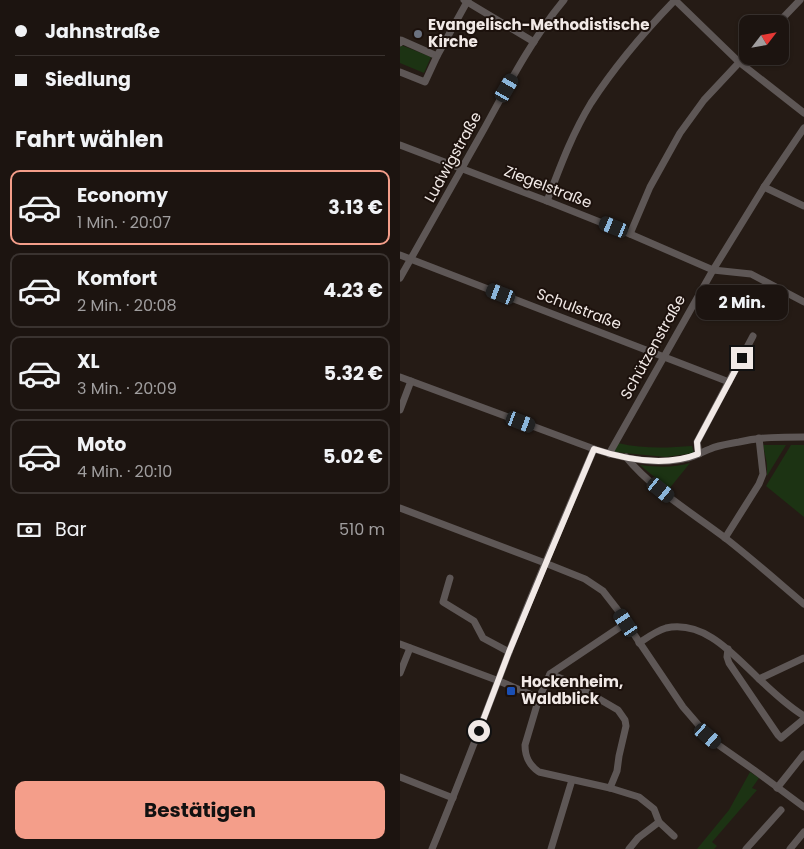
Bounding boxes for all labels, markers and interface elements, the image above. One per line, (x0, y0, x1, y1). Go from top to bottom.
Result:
place label: Evangelisch-Methodistische Kirche (428, 14, 649, 52)
north arrow (739, 15, 789, 65)
map controls (739, 15, 789, 65)
text: Jahnstraße (45, 18, 160, 45)
marker: Evangelisch-Methodistische Kirche (412, 28, 424, 40)
text: Siedlung (45, 66, 131, 93)
car (493, 71, 520, 105)
street label: Ludwigstraße (419, 108, 486, 206)
text: Fahrt wählen (15, 124, 164, 155)
street label: Ziegelstraße (501, 160, 595, 213)
text: Economy (77, 182, 168, 209)
icon: car (17, 185, 62, 230)
text: 3.13 € (328, 194, 383, 221)
text: 1 Min. · 20:07 (77, 211, 171, 234)
car (597, 214, 630, 240)
text: Komfort (77, 265, 157, 292)
icon: car (17, 268, 62, 313)
text: 4.23 € (323, 277, 383, 304)
car (484, 282, 517, 306)
street label: Schulstraße (534, 283, 625, 334)
callout: 2 Min. (696, 286, 788, 320)
street label: Schützenstraße (615, 291, 690, 403)
text: 2 Min. (718, 291, 766, 314)
text: 2 Min. · 20:08 (77, 294, 177, 317)
route end (731, 347, 753, 369)
text: XL (77, 348, 100, 375)
icon: car (17, 351, 62, 396)
text: 5.32 € (324, 360, 383, 387)
text: 3 Min. · 20:09 (77, 377, 177, 400)
car (504, 410, 537, 434)
text: Moto (77, 431, 126, 458)
icon: car (17, 434, 62, 479)
text: 5.02 € (323, 443, 383, 470)
text: 4 Min. · 20:10 (77, 460, 172, 483)
car (644, 475, 677, 505)
icon: cash (15, 516, 43, 544)
text: Bar (55, 516, 87, 543)
text: 510 m (339, 518, 385, 541)
car (611, 606, 640, 640)
place label: Hockenheim, Waldblick (521, 671, 623, 709)
marker: Hockenheim, Waldblick (505, 685, 517, 697)
route start (468, 720, 490, 742)
car (691, 720, 724, 752)
button: Bestätigen (15, 781, 385, 839)

